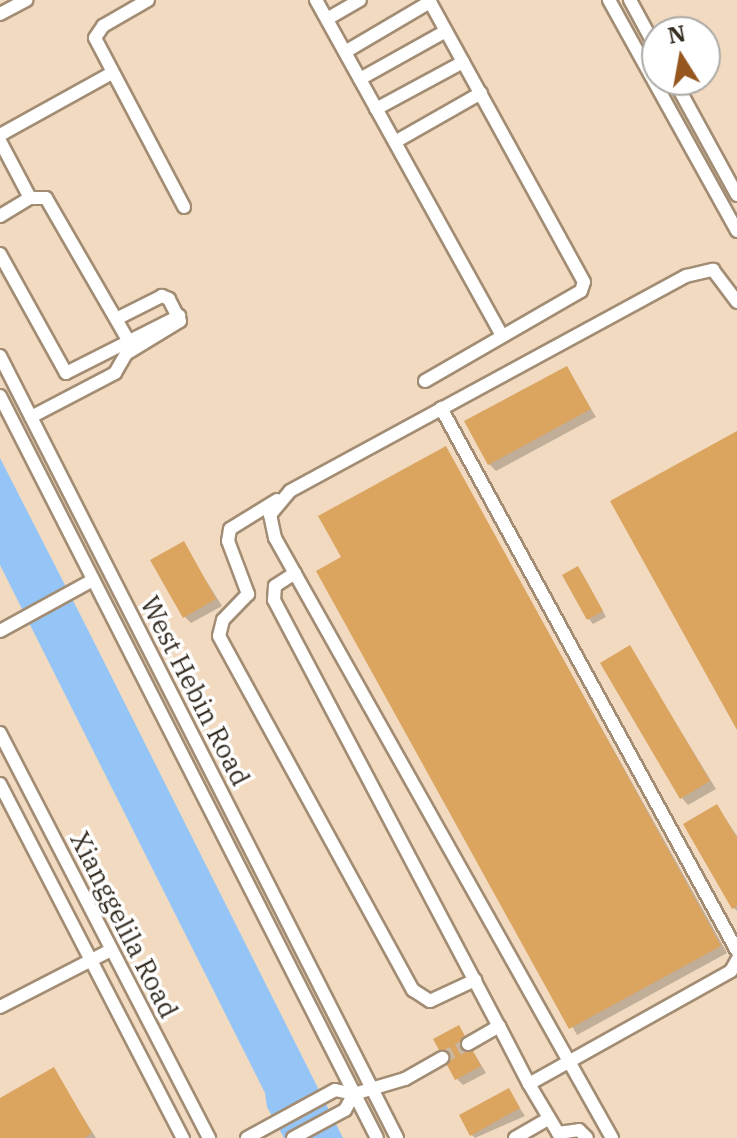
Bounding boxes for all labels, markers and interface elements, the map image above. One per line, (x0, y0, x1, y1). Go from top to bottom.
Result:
north arrow (641, 16, 721, 96)
text: N (665, 18, 688, 50)
street label: West Hebin Road (134, 591, 256, 791)
street label: Xianggelila Road (64, 827, 184, 1023)

